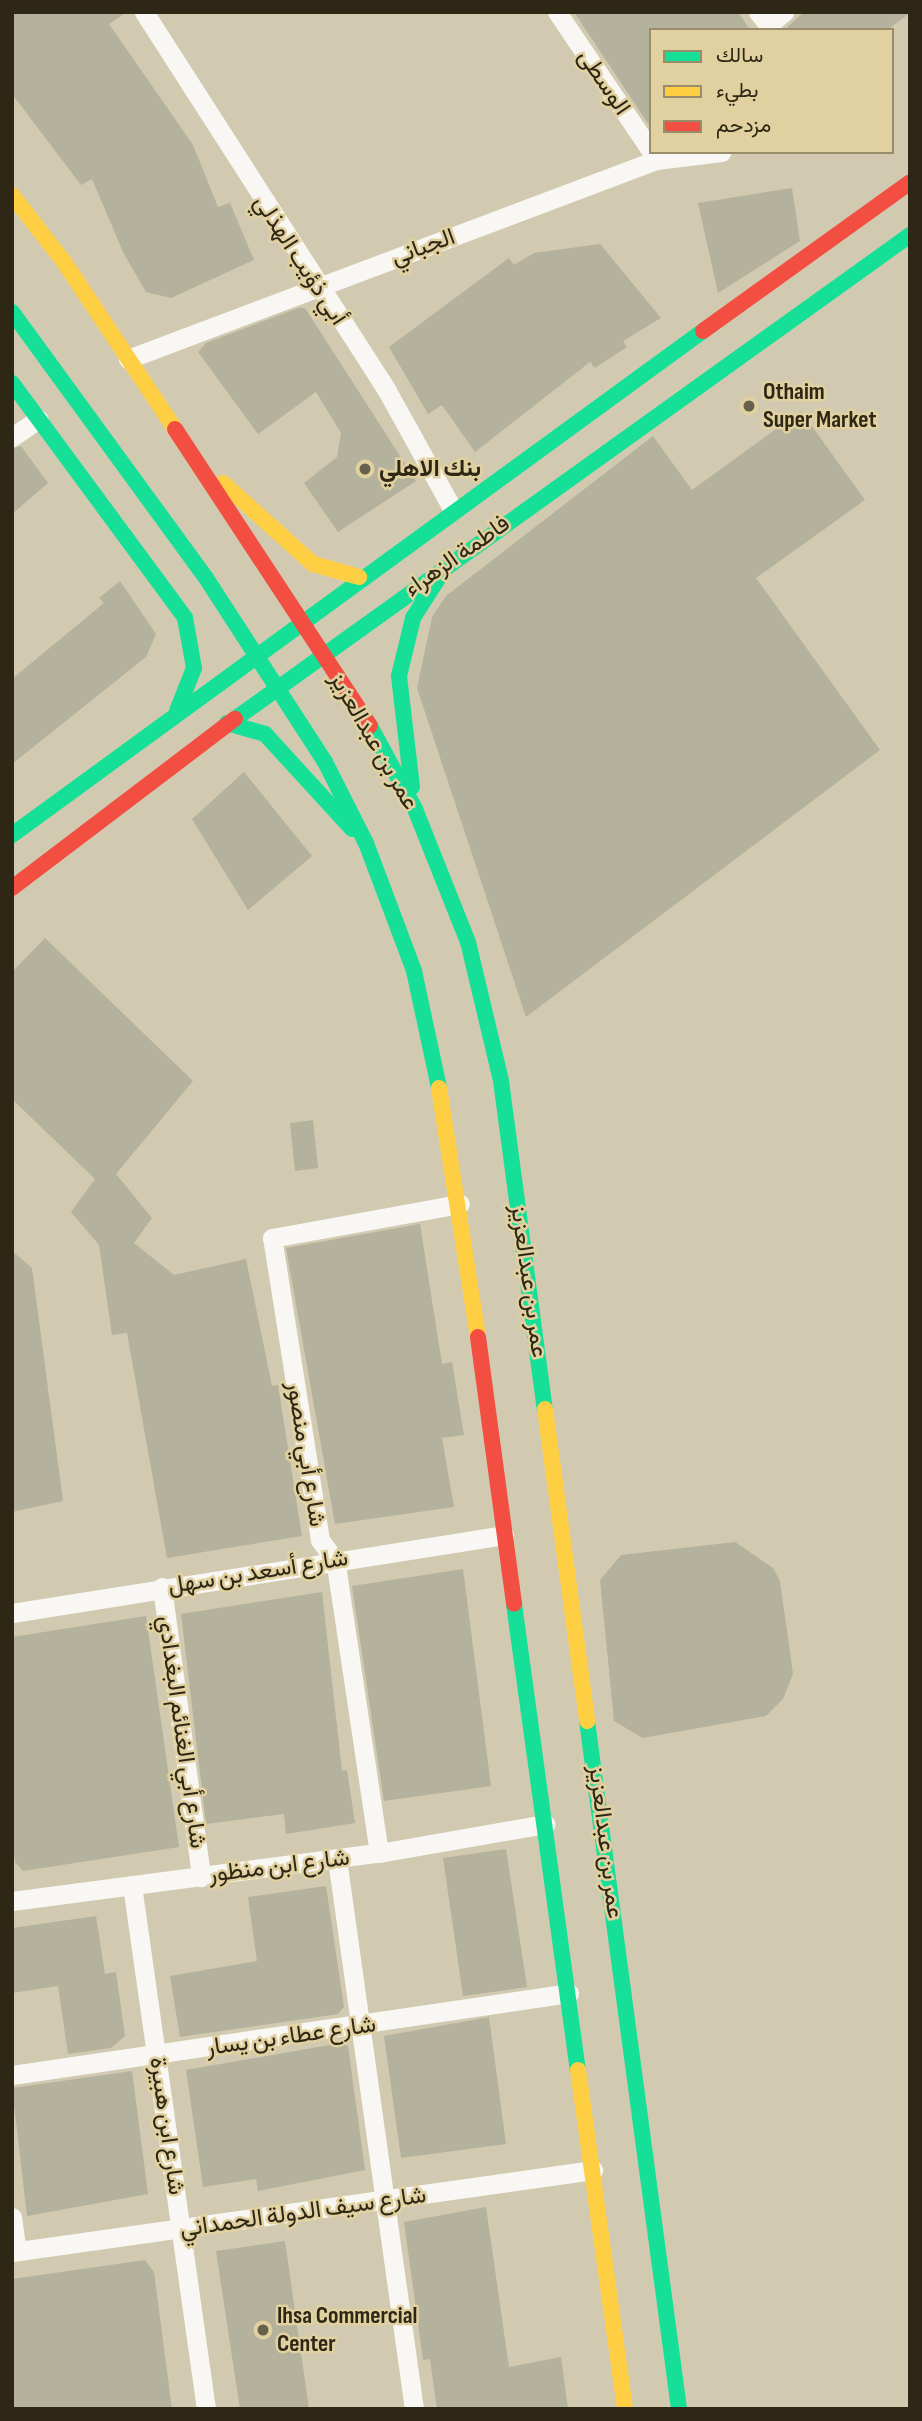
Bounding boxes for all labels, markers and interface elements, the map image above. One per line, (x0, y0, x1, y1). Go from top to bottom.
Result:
legend (649, 28, 894, 154)
street label: الوسطى (571, 43, 637, 121)
text: سالك (716, 43, 763, 68)
text: بطيء (716, 78, 759, 103)
text: مزدحم (716, 113, 771, 138)
street label: أبي ذؤيب الهذلي (247, 189, 353, 331)
street label: الجباني (387, 222, 459, 272)
place label: Othaim Super Market (763, 378, 876, 434)
marker: Othaim Super Market (741, 398, 757, 414)
place label: بنك الاهلي (379, 455, 481, 483)
marker: بنك الاهلي (357, 461, 373, 477)
street label: فاطمة الزهراء (399, 509, 515, 603)
street label: عمر بن عبدالعزيز (323, 667, 425, 815)
street label: عمر بن عبدالعزيز (504, 1203, 554, 1359)
street label: شارع أبي منصور (280, 1379, 332, 1529)
street label: شارع أسعد بن سهل (166, 1544, 350, 1600)
street label: شارع أبي الغنائم البغدادي (151, 1614, 213, 1850)
street label: عمر بن عبدالعزيز (582, 1764, 630, 1920)
street label: شارع ابن منظور (207, 1843, 351, 1889)
street label: شارع عطاء بن يسار (204, 2010, 378, 2062)
street label: شارع ابن هبيرة (143, 2055, 191, 2197)
street label: شارع سيف الدولة الحمداني (178, 2180, 428, 2244)
place label: Ihsa Commercial Center (277, 2302, 417, 2358)
marker: Ihsa Commercial Center (255, 2322, 271, 2338)

